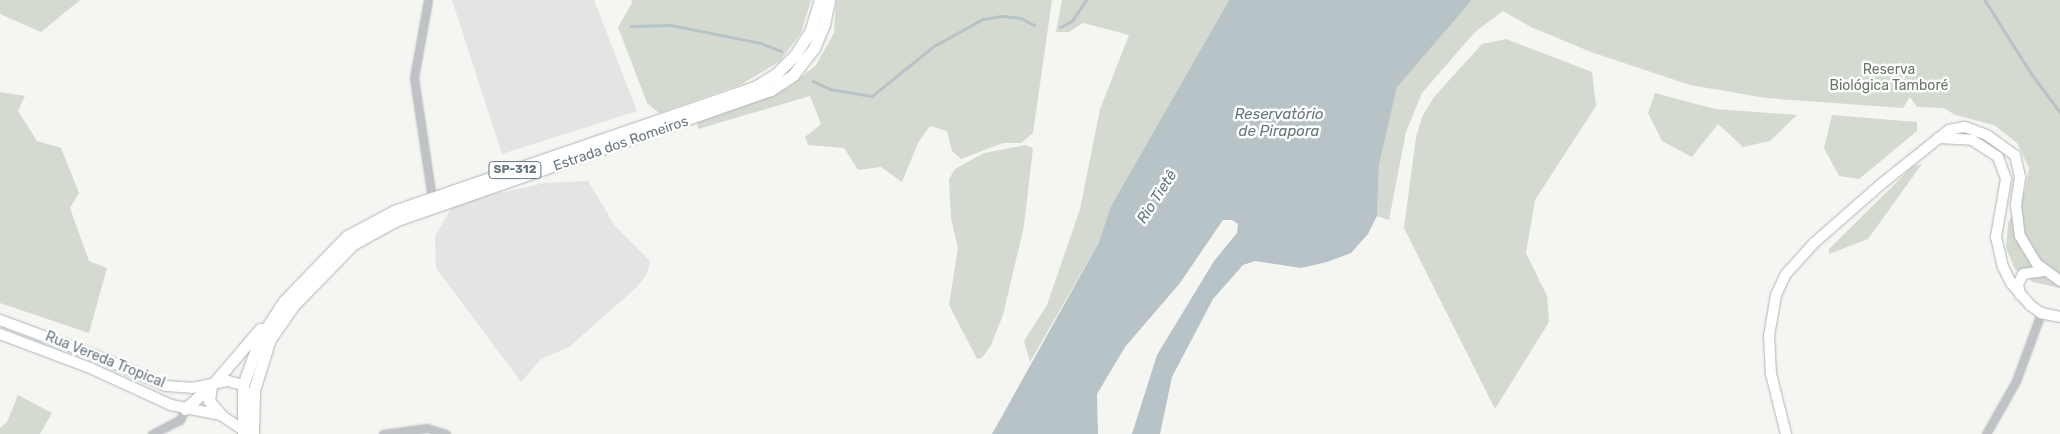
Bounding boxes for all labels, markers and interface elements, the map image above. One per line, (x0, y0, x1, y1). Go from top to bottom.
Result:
park label: Reserva Biológica Tamboré (1829, 62, 1949, 94)
water label: Reservatório de Pirapora (1234, 105, 1324, 140)
street label: Estrada dos Romeiros (551, 113, 691, 175)
road number: SP-312 (488, 160, 542, 180)
water label: Rio Tietê (1133, 167, 1181, 227)
street label: Rua Vereda Tropical (42, 328, 168, 392)

